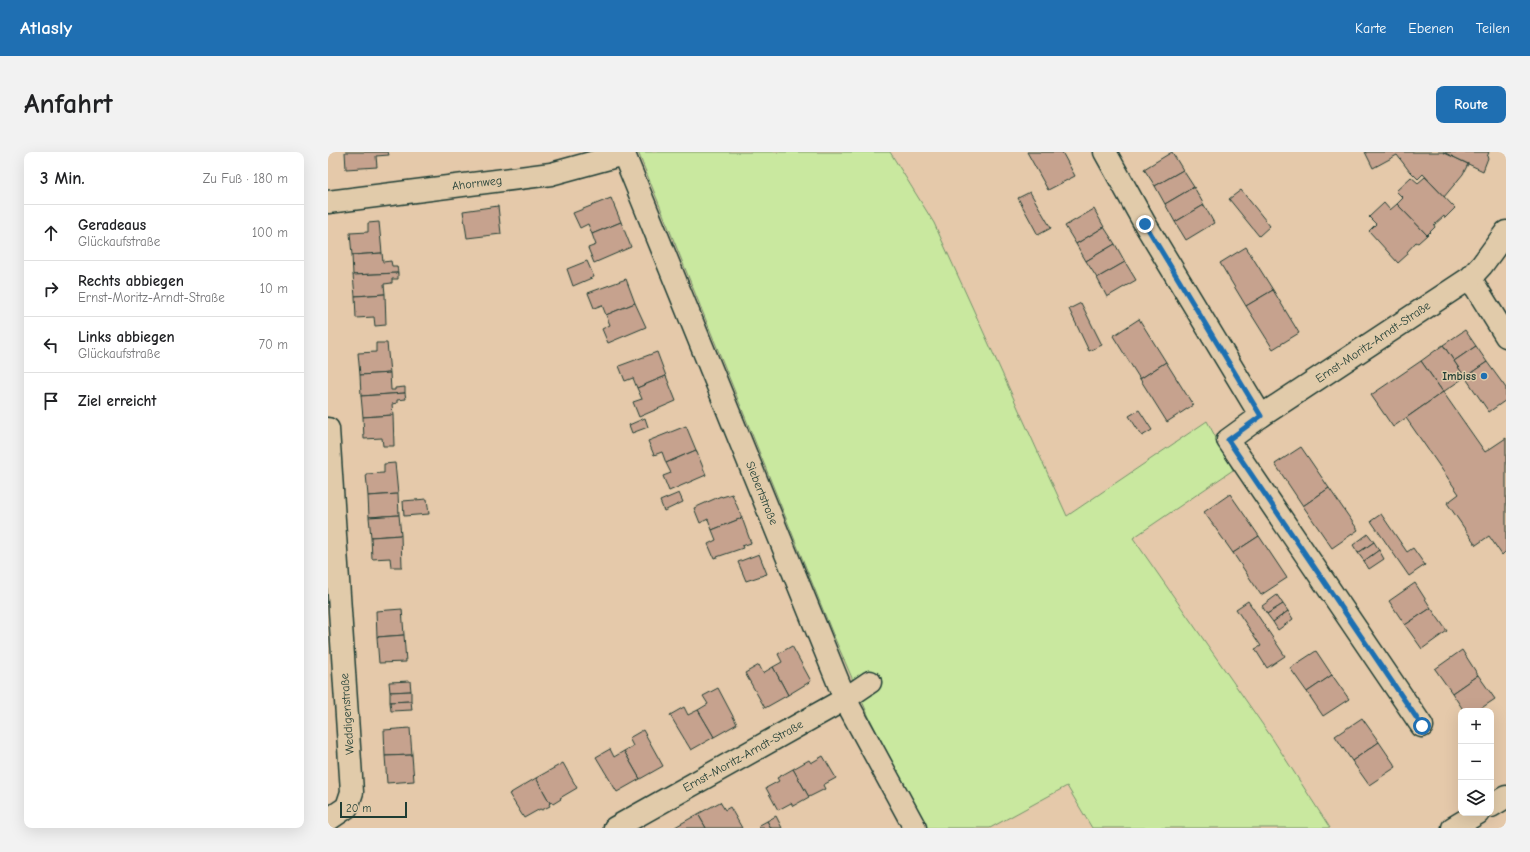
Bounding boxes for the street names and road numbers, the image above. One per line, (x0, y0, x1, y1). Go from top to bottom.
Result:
street label: Ahornweg (451, 173, 503, 193)
street label: Ernst-Moritz-Arndt-Straße (1313, 298, 1433, 386)
street label: Siebertstraße (743, 459, 781, 527)
street label: Weddigenstraße (337, 673, 357, 755)
street label: Ernst-Moritz-Arndt-Straße (680, 717, 806, 795)

